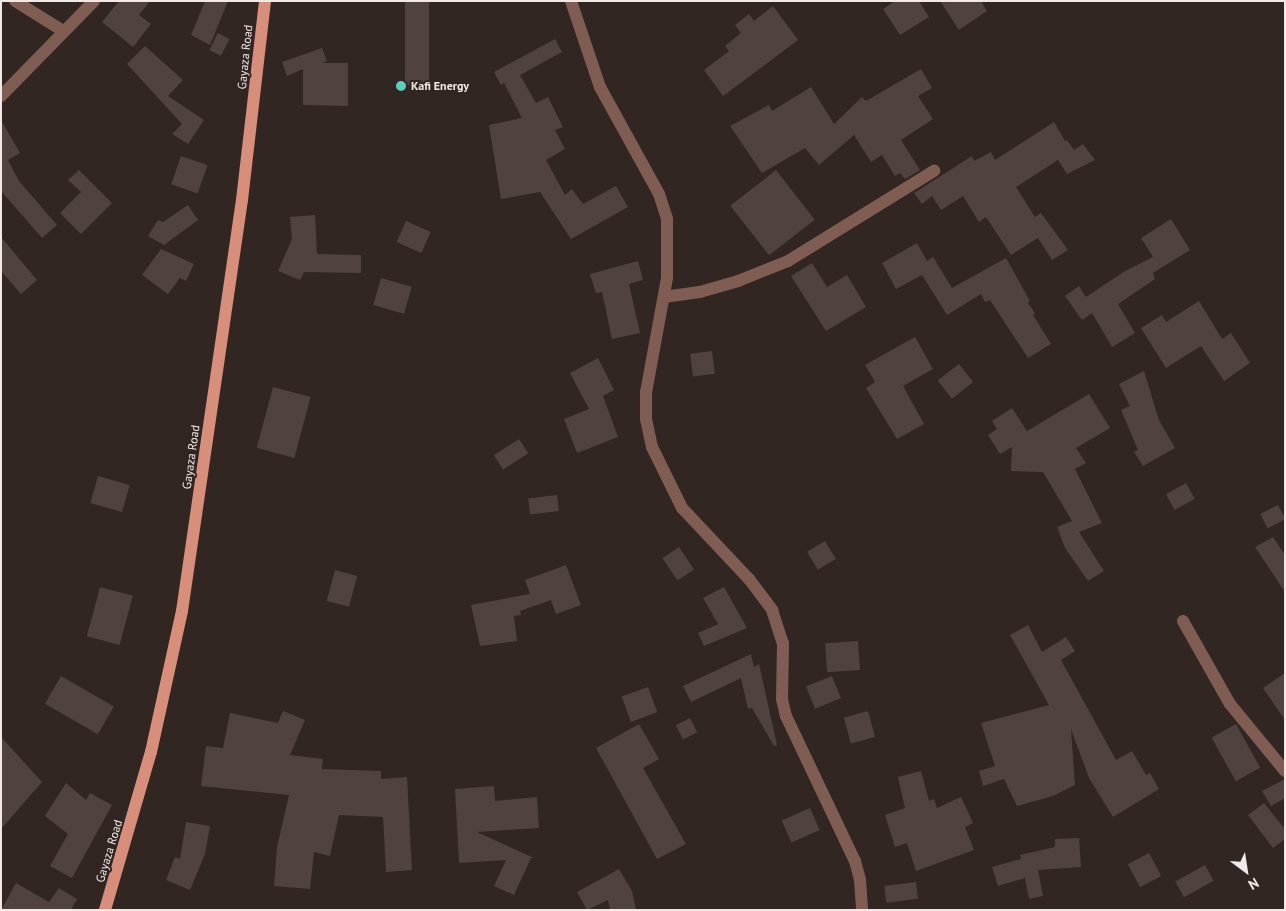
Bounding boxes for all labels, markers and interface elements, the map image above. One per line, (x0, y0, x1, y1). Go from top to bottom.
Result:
street label: Gayaza Road (234, 24, 256, 90)
place label: Kafi Energy (411, 79, 469, 93)
marker: Kafi Energy (395, 80, 407, 92)
street label: Gayaza Road (179, 424, 203, 490)
street label: Gayaza Road (93, 818, 125, 884)
north arrow (1221, 846, 1271, 896)
text: N (1245, 874, 1262, 894)

